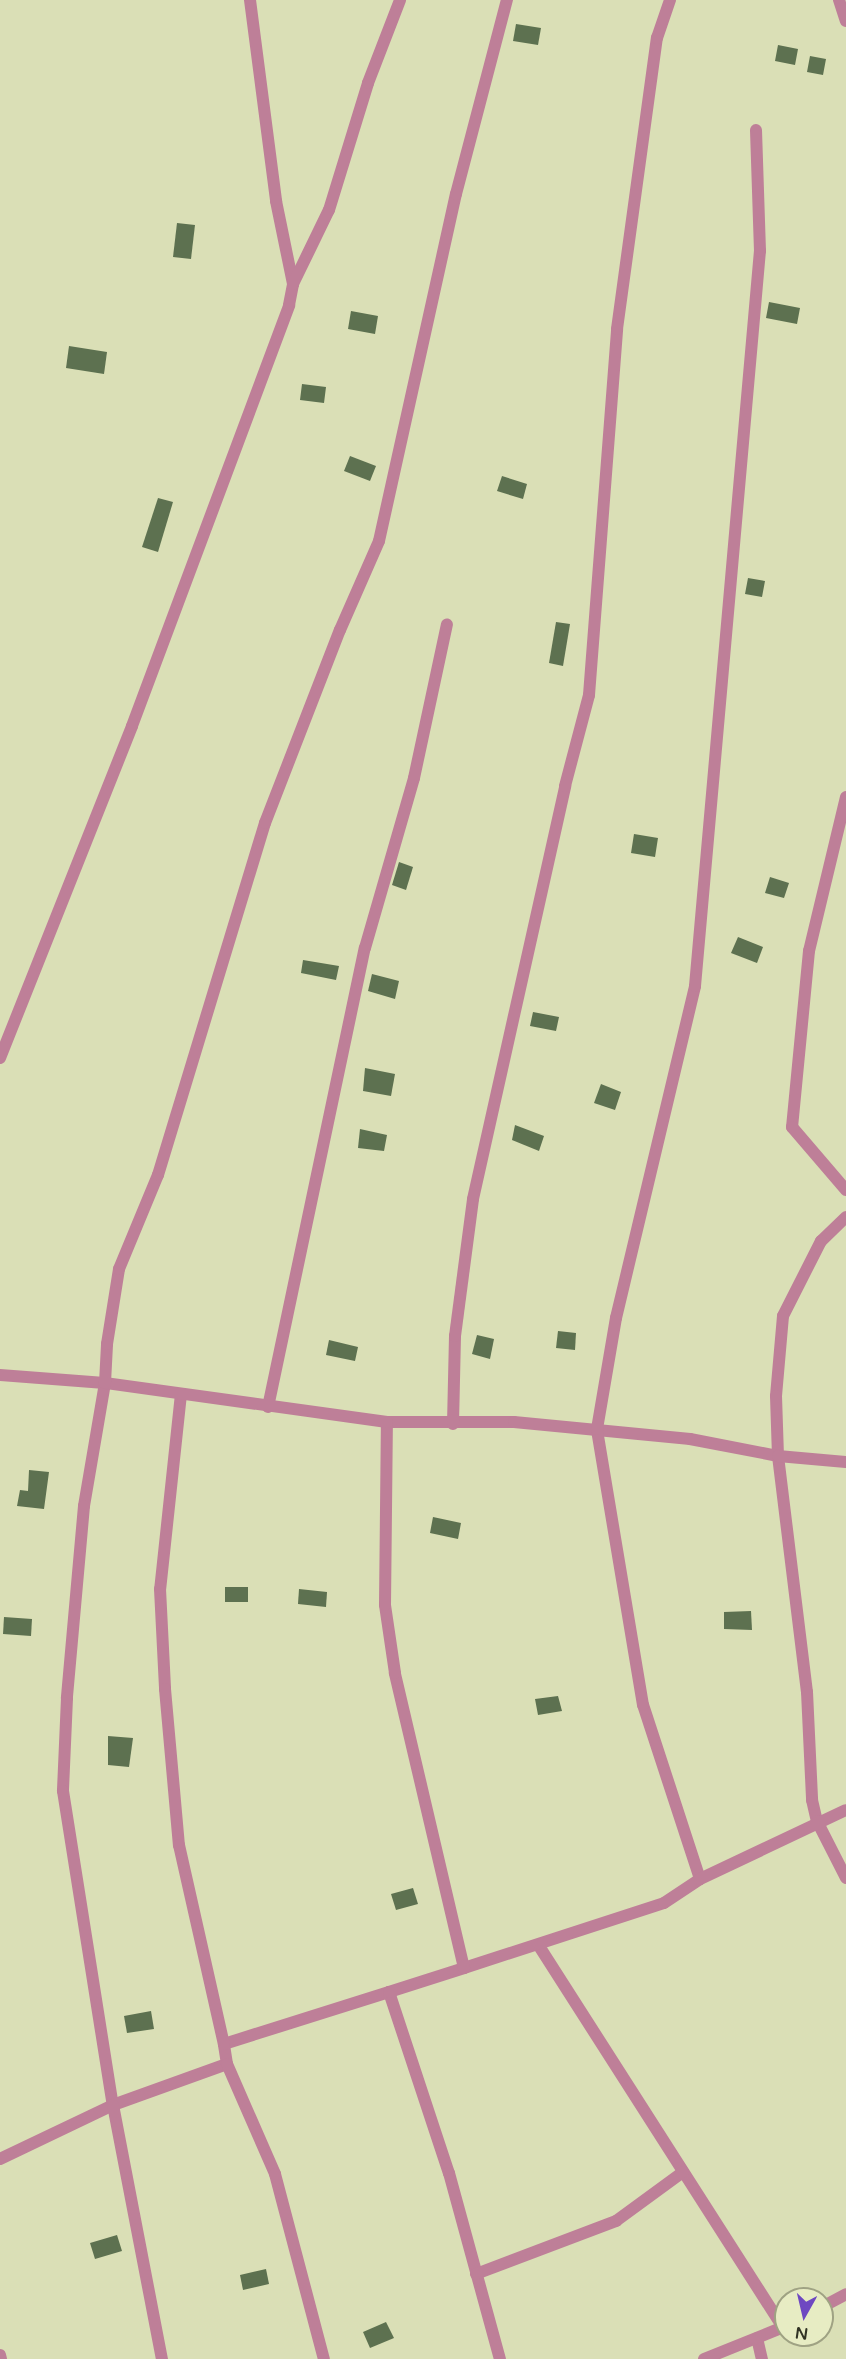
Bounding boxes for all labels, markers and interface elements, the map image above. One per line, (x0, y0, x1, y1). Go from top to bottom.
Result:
north arrow (774, 2287, 834, 2347)
text: N (794, 2322, 810, 2344)

